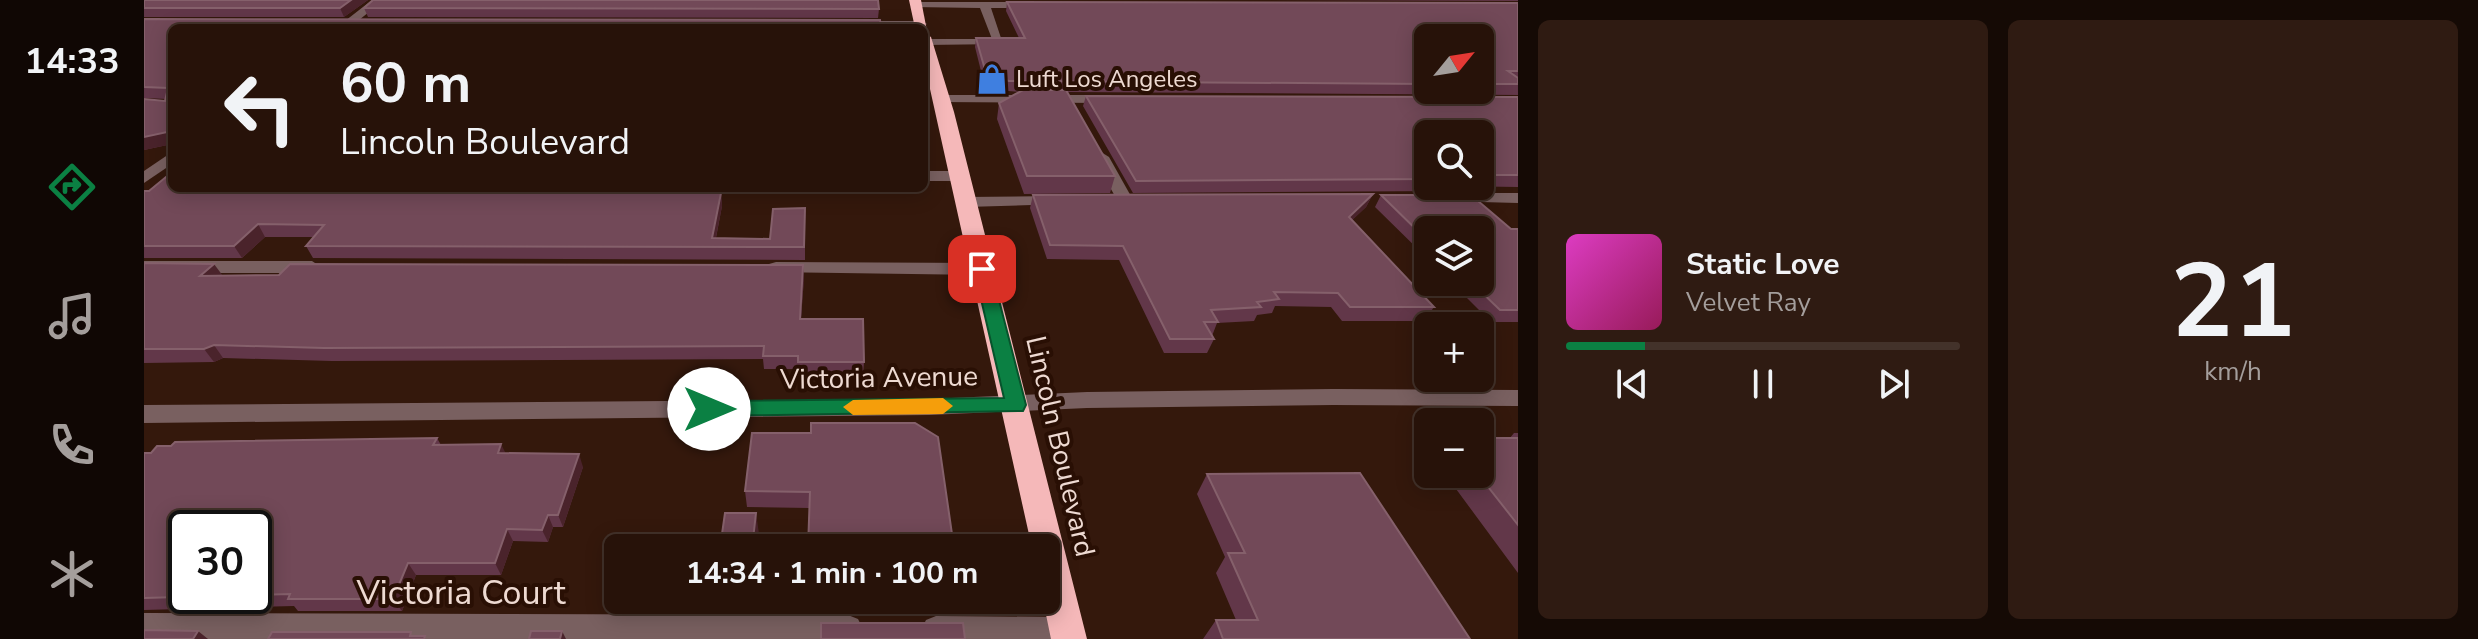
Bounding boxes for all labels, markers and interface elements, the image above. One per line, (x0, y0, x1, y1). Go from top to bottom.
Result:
north arrow (1414, 24, 1494, 104)
map controls (1414, 24, 1494, 488)
text: 14:33 (24, 37, 120, 86)
text: 60 m (340, 45, 471, 122)
icon: left (208, 56, 312, 160)
shop icon: Luft Los Angeles (975, 62, 1009, 96)
place label: Luft Los Angeles (1016, 63, 1197, 95)
text: Lincoln Boulevard (340, 118, 630, 167)
button: search (1414, 120, 1494, 200)
icon: directions (44, 159, 100, 215)
button: layers (1414, 216, 1494, 296)
text: 21 (2171, 231, 2295, 373)
pin (948, 235, 1016, 303)
text: Static Love (1686, 244, 1840, 285)
icon: arrive (960, 247, 1004, 291)
text: Velvet Ray (1686, 285, 1811, 320)
icon: music (44, 288, 100, 344)
button: + (1414, 312, 1494, 392)
street label: Lincoln Boulevard (1016, 332, 1104, 560)
text: km/h (2204, 354, 2262, 389)
street label: Victoria Avenue (779, 357, 978, 399)
icon: previous (1610, 362, 1654, 406)
icon: pause (1741, 362, 1785, 406)
icon: next (1872, 362, 1916, 406)
position arrow (667, 367, 751, 451)
button: − (1414, 408, 1494, 488)
icon: phone (44, 417, 100, 473)
speed limit sign: 30 (168, 510, 272, 614)
icon: climate (44, 546, 100, 602)
text: 14:34 · 1 min · 100 m (686, 553, 978, 594)
street label: Victoria Court (355, 570, 567, 616)

